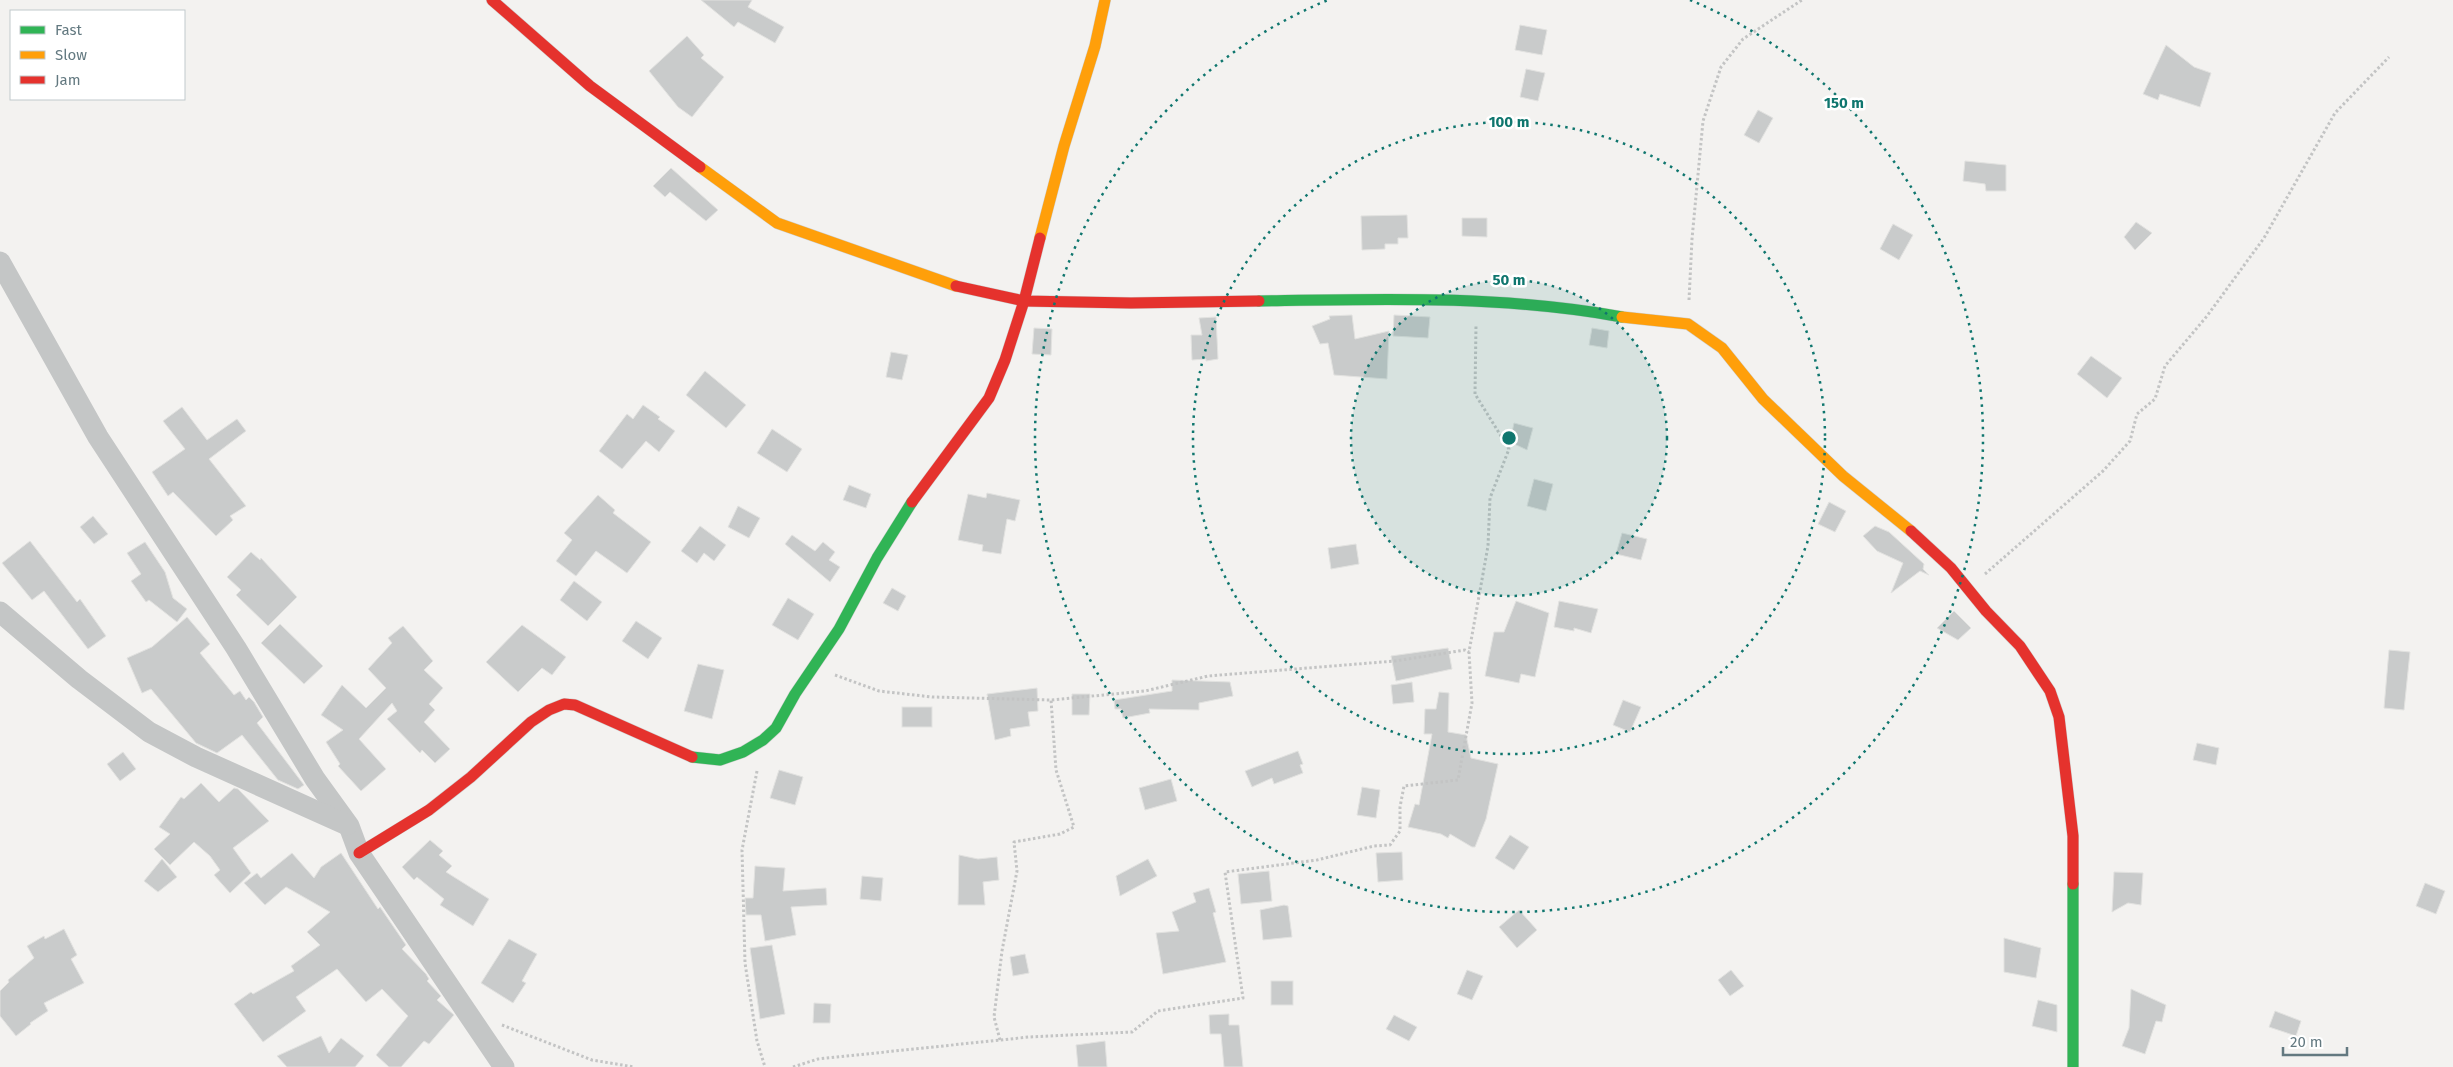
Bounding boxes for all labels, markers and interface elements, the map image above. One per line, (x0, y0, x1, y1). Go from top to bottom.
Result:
legend (10, 10, 185, 100)
text: Fast (55, 21, 82, 39)
text: Slow (55, 46, 87, 64)
text: Jam (55, 71, 81, 89)
text: 150 m (1824, 94, 1864, 112)
text: 100 m (1489, 113, 1529, 131)
text: 50 m (1492, 271, 1526, 289)
centre of rings (1500, 429, 1518, 447)
scale bar (2283, 1024, 2347, 1056)
text: 20 m (2290, 1033, 2323, 1051)

